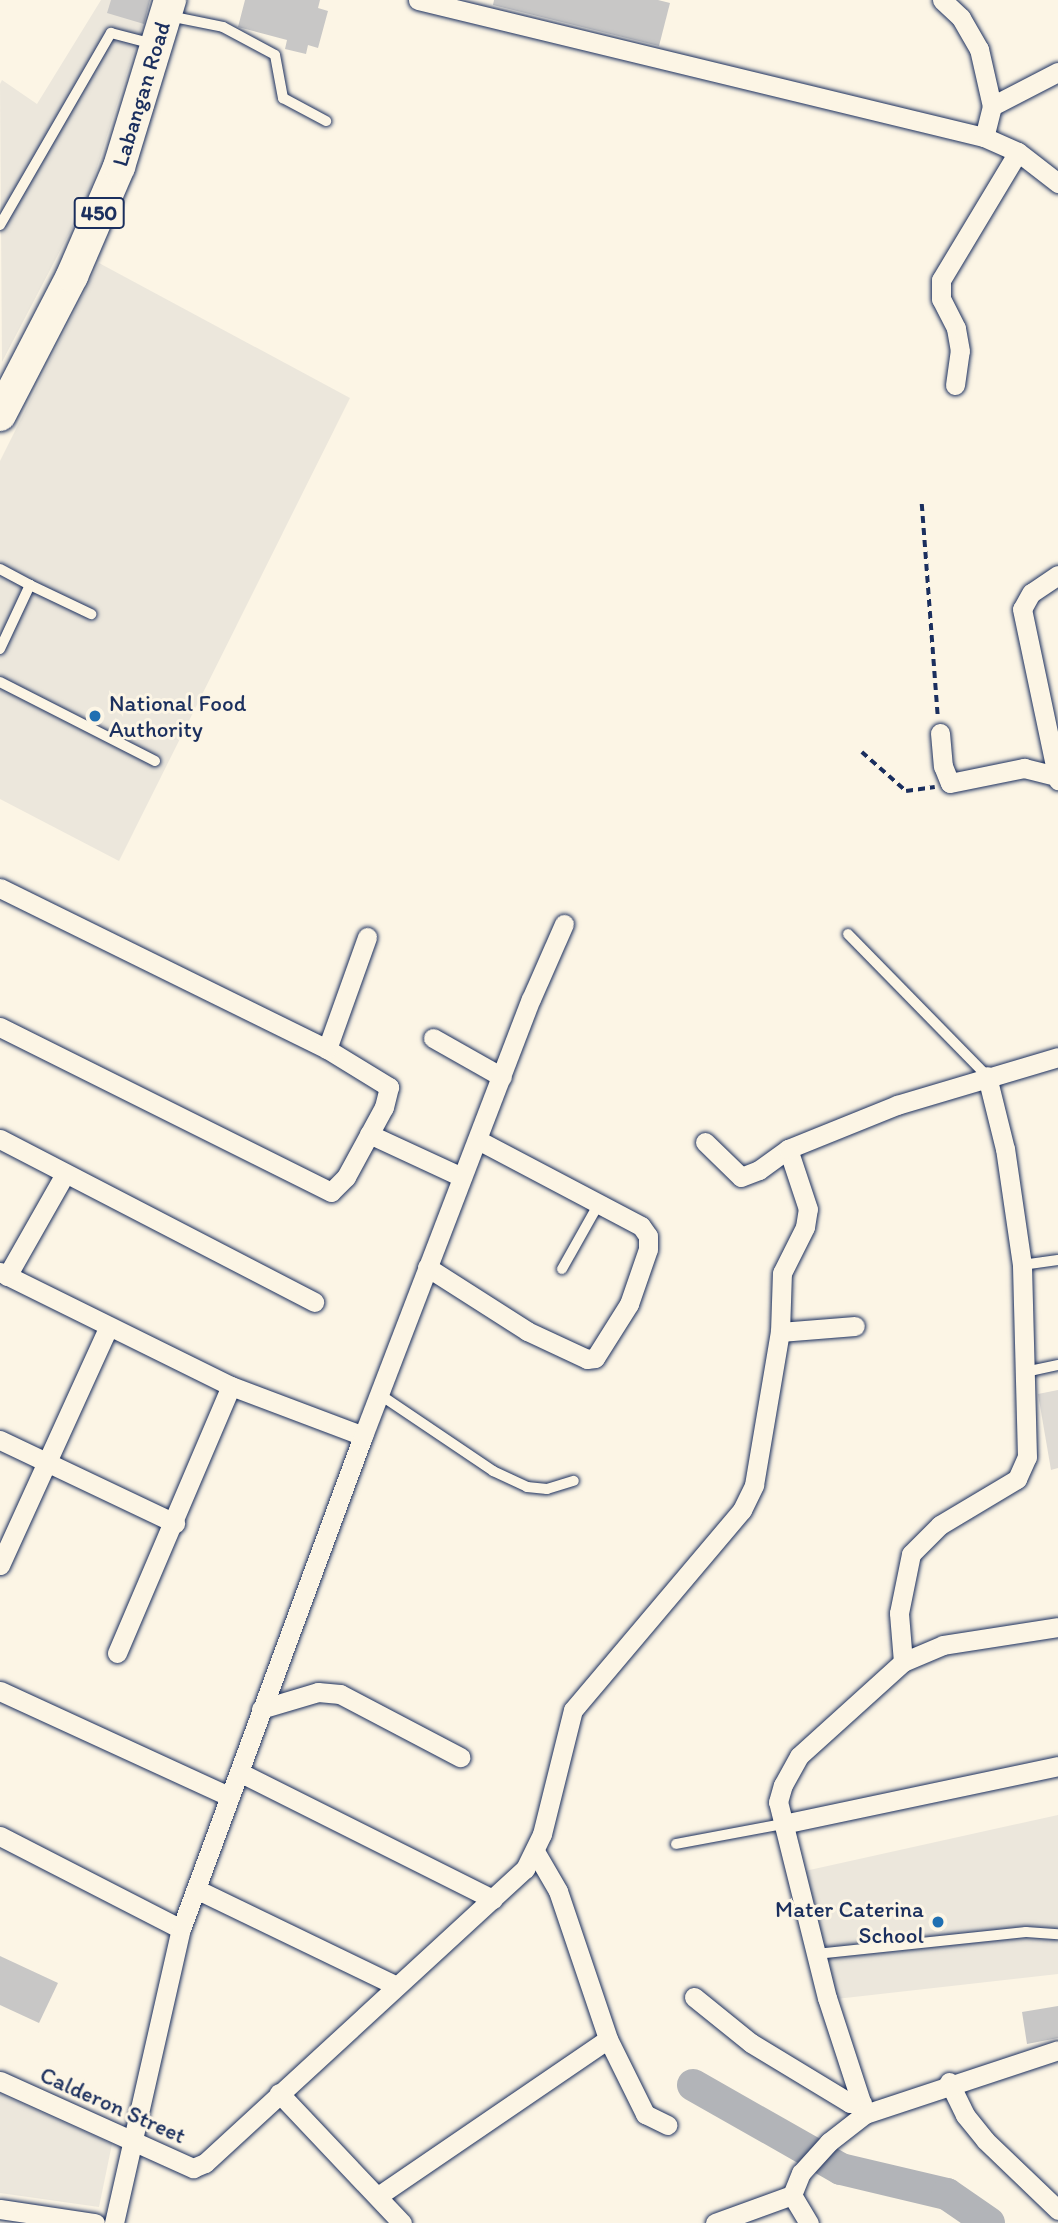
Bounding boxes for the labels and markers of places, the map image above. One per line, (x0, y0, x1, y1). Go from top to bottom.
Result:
place label: National Food Authority (109, 689, 246, 743)
marker: National Food Authority (87, 708, 103, 724)
place label: Mater Caterina School (775, 1895, 924, 1949)
marker: Mater Caterina School (930, 1914, 946, 1930)

